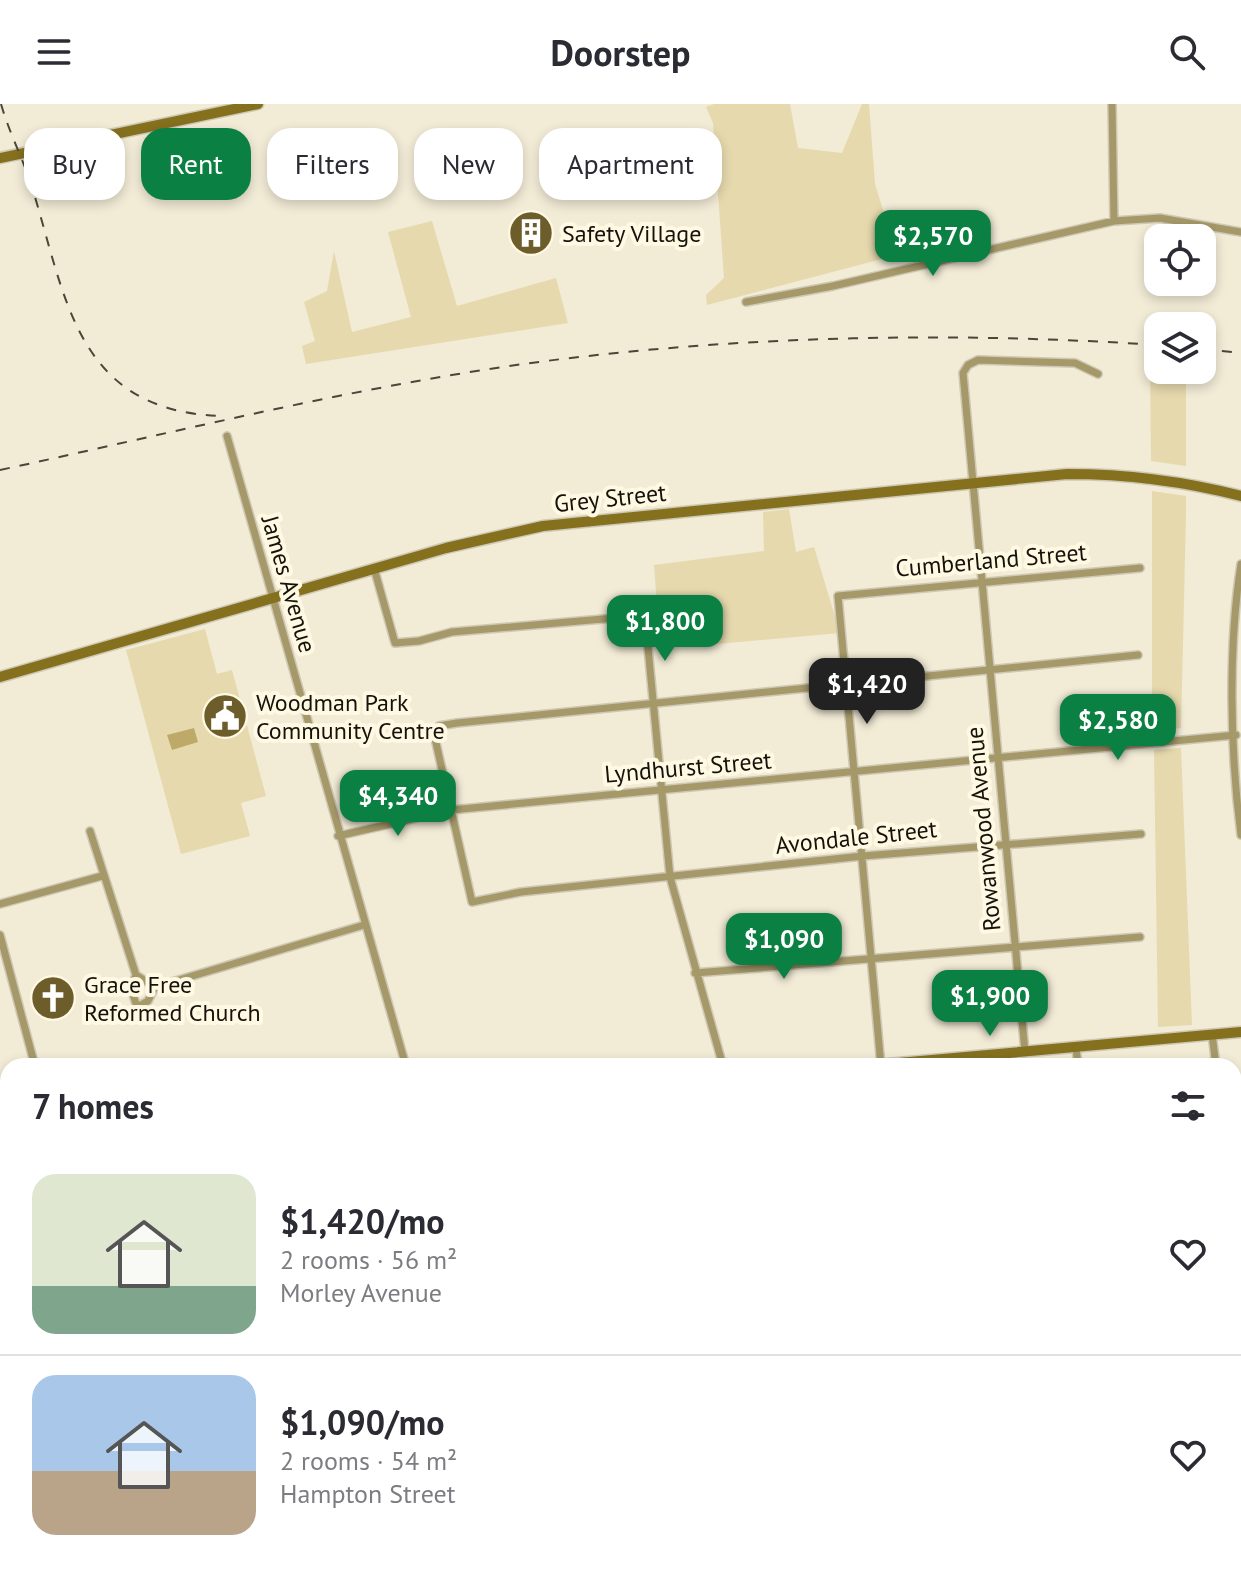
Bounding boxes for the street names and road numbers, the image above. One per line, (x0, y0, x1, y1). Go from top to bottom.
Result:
street label: Grey Street (552, 477, 668, 519)
street label: James Avenue (254, 511, 323, 656)
street label: Cumberland Street (894, 536, 1088, 584)
street label: Rowanwood Avenue (959, 726, 1007, 932)
street label: Lyndhurst Street (603, 744, 773, 790)
street label: Avondale Street (774, 813, 938, 861)

